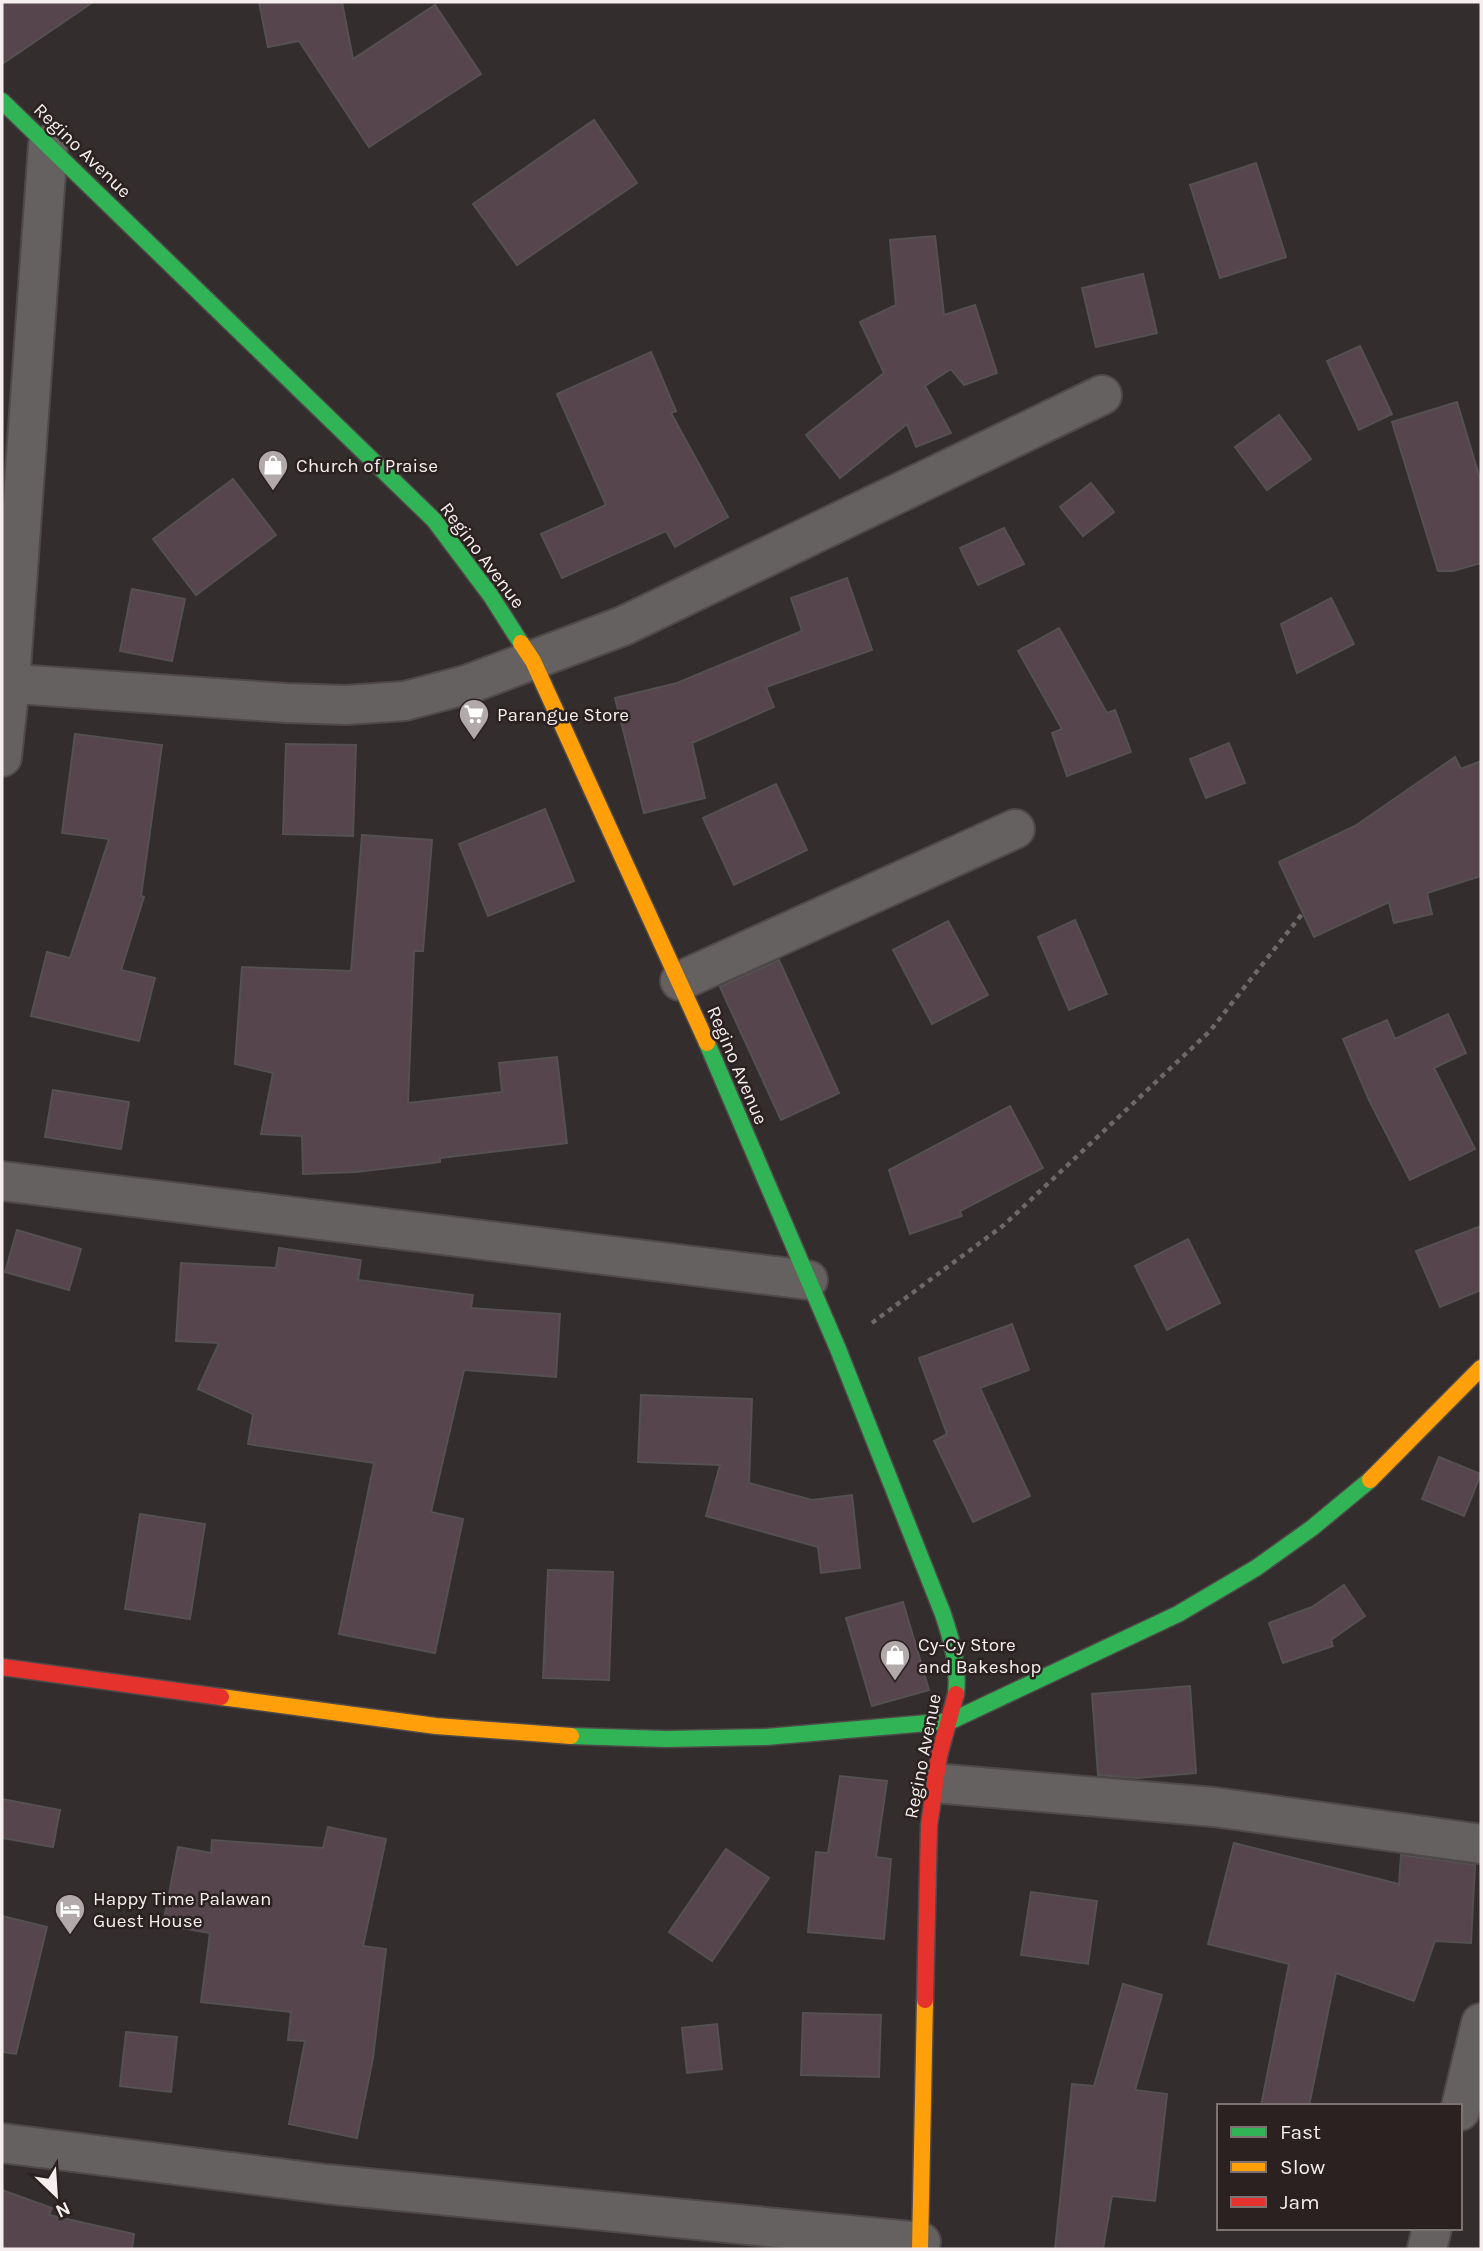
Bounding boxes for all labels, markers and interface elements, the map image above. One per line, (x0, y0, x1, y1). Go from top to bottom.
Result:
street label: Regino Avenue (29, 99, 136, 203)
shop icon: Church of Praise (256, 448, 290, 492)
place label: Church of Praise (296, 455, 438, 477)
street label: Regino Avenue (435, 498, 529, 613)
supermarket icon: Parangue Store (457, 697, 491, 741)
place label: Parangue Store (497, 704, 629, 726)
street label: Regino Avenue (702, 1003, 772, 1128)
place label: Cy-Cy Store and Bakeshop (918, 1634, 1041, 1678)
shop icon: Cy-Cy Store and Bakeshop (878, 1638, 912, 1682)
street label: Regino Avenue (900, 1692, 946, 1820)
place label: Happy Time Palawan Guest House (93, 1888, 271, 1932)
hotel icon: Happy Time Palawan Guest House (53, 1892, 87, 1936)
legend (1217, 2104, 1462, 2230)
text: Fast (1280, 2120, 1321, 2144)
text: Slow (1280, 2155, 1325, 2179)
north arrow (21, 2160, 91, 2230)
text: Jam (1280, 2190, 1320, 2214)
text: N (52, 2197, 74, 2222)

